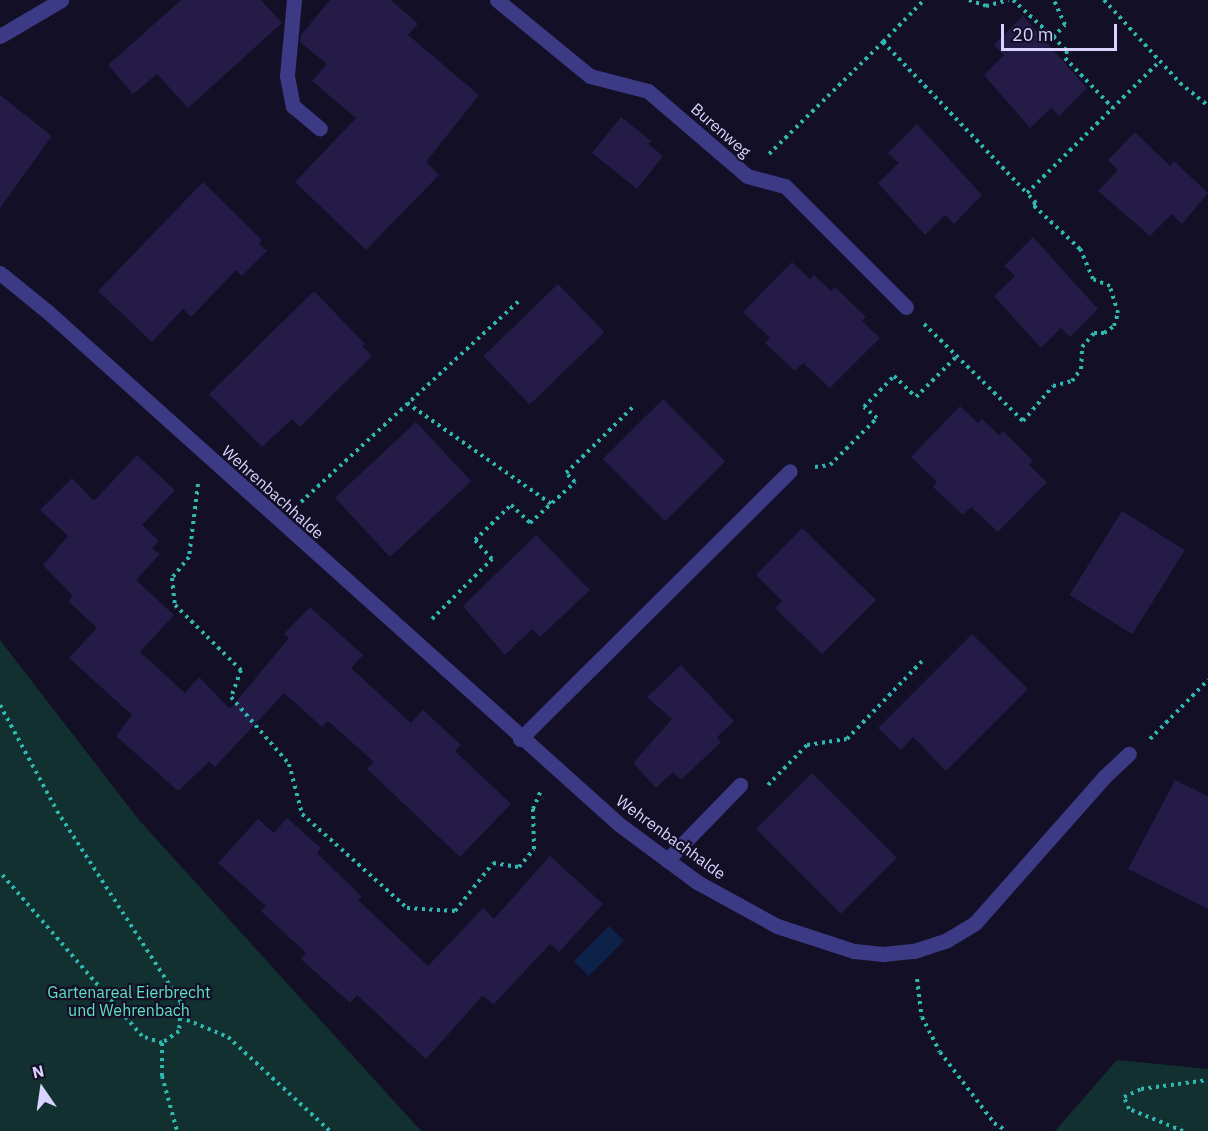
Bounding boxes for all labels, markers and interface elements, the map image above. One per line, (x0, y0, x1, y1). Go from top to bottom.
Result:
scale bar (1004, 12, 1120, 50)
text: 20 m (1012, 23, 1054, 46)
street label: Burenweg (687, 99, 755, 161)
street label: Wehrenbachhalde (218, 441, 328, 543)
street label: Wehrenbachhalde (613, 791, 729, 883)
park label: Gartenareal Eierbrecht und Wehrenbach (47, 982, 211, 1020)
north arrow (12, 1059, 72, 1119)
text: N (30, 1060, 46, 1083)

